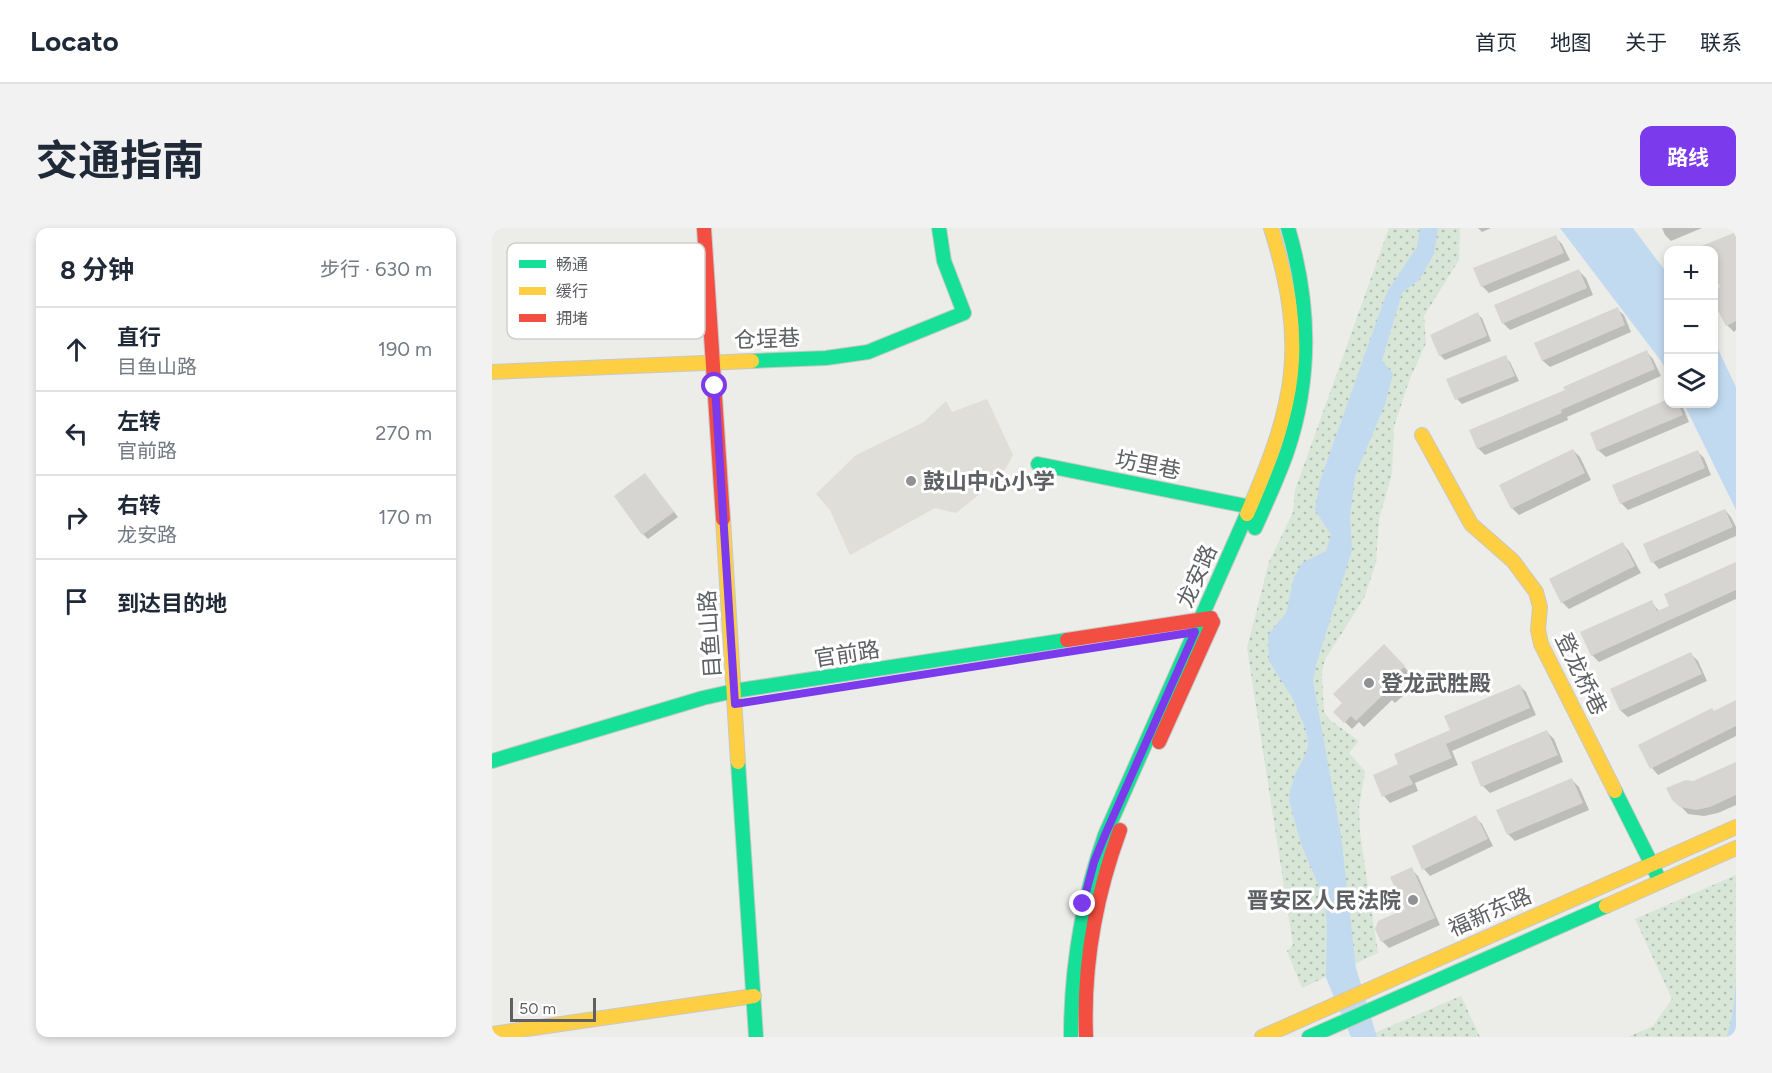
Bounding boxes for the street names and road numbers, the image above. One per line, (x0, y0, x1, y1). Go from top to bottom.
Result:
street label: 仓埕巷 (734, 324, 800, 354)
street label: 坊里巷 (1113, 445, 1183, 485)
street label: 龙安路 (1171, 540, 1223, 612)
street label: 目鱼山路 (693, 589, 727, 679)
street label: 登龙桥巷 (1550, 629, 1612, 719)
street label: 官前路 (812, 636, 882, 672)
street label: 福新东路 (1444, 882, 1536, 942)

